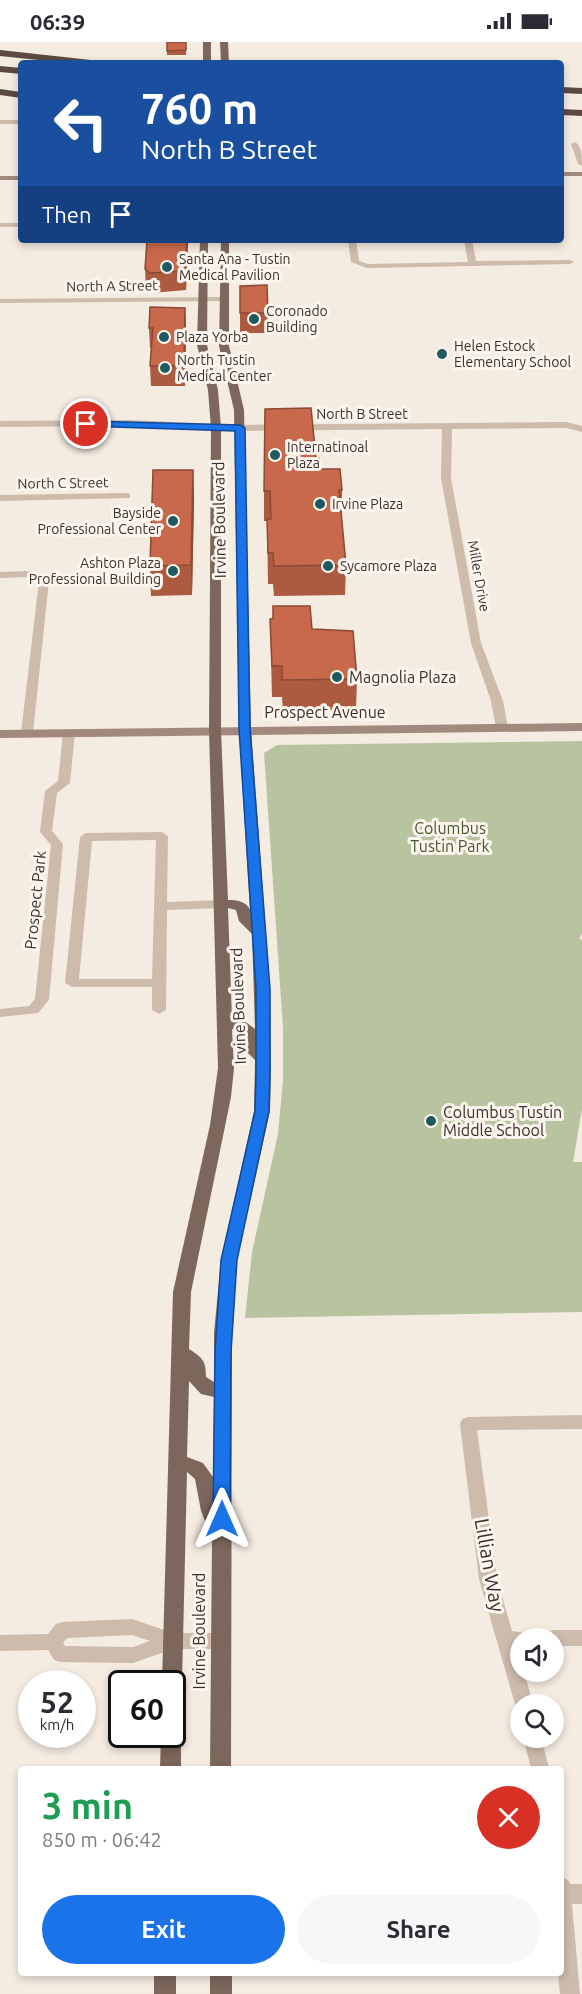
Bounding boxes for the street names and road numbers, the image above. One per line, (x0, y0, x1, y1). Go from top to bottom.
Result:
street label: North A Street (66, 277, 158, 295)
street label: North B Street (316, 406, 408, 422)
street label: Irvine Boulevard (209, 461, 229, 579)
street label: North C Street (17, 474, 109, 492)
street label: Miller Drive (465, 539, 493, 613)
street label: Prospect Avenue (264, 703, 386, 721)
street label: Prospect Park (21, 850, 49, 950)
street label: Irvine Boulevard (227, 947, 249, 1065)
street label: Lillian Way (470, 1516, 510, 1614)
street label: Irvine Boulevard (190, 1573, 208, 1689)

